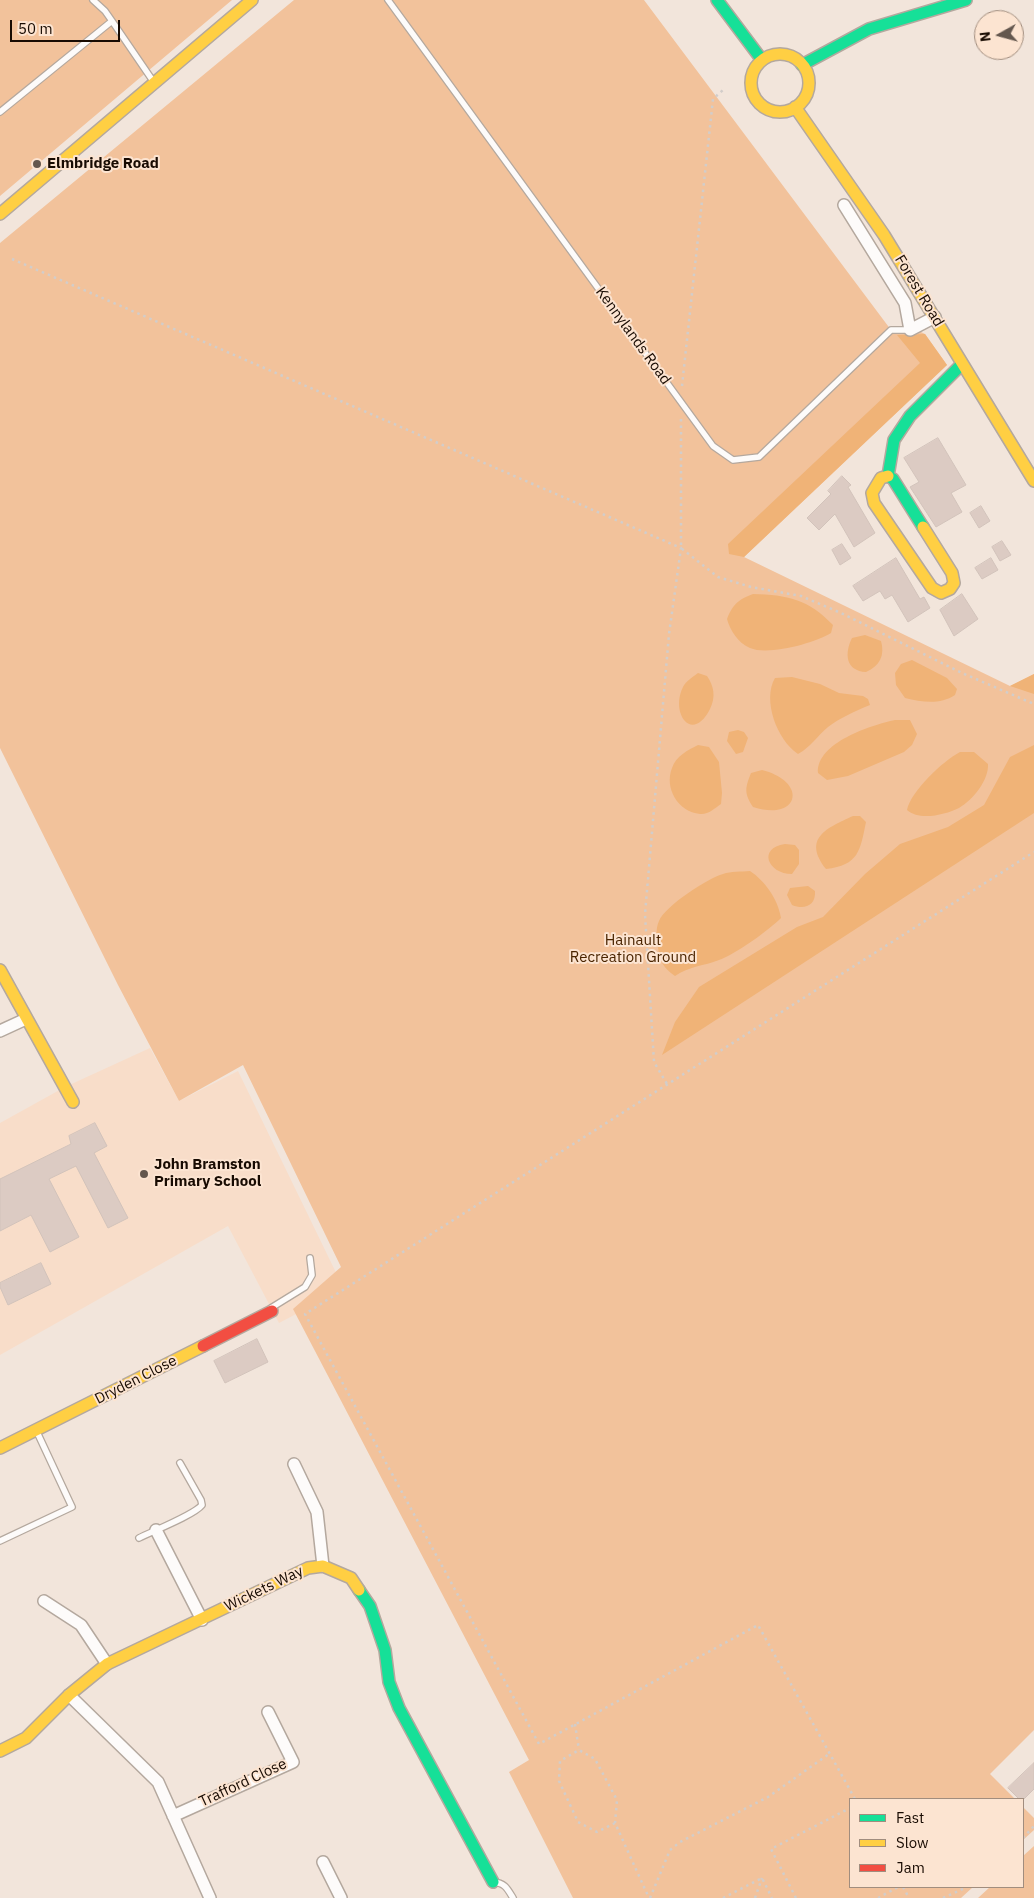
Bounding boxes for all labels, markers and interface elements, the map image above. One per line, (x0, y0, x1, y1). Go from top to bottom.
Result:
scale bar (12, 10, 122, 42)
north arrow (974, 10, 1024, 60)
text: 50 m (18, 19, 53, 38)
text: N (976, 31, 995, 43)
place label: Elmbridge Road (47, 155, 159, 173)
marker: Elmbridge Road (31, 158, 43, 170)
street label: Forest Road (891, 252, 947, 330)
street label: Kennylands Road (592, 284, 674, 388)
park label: Hainault Recreation Ground (570, 932, 696, 967)
place label: John Bramston Primary School (154, 1156, 261, 1191)
marker: John Bramston Primary School (138, 1168, 150, 1180)
street label: Dryden Close (92, 1352, 180, 1408)
street label: Wickets Way (222, 1562, 306, 1616)
street label: Trafford Close (196, 1755, 290, 1811)
legend (849, 1798, 1024, 1888)
text: Fast (896, 1808, 924, 1827)
text: Slow (896, 1833, 929, 1852)
text: Jam (896, 1858, 925, 1877)

